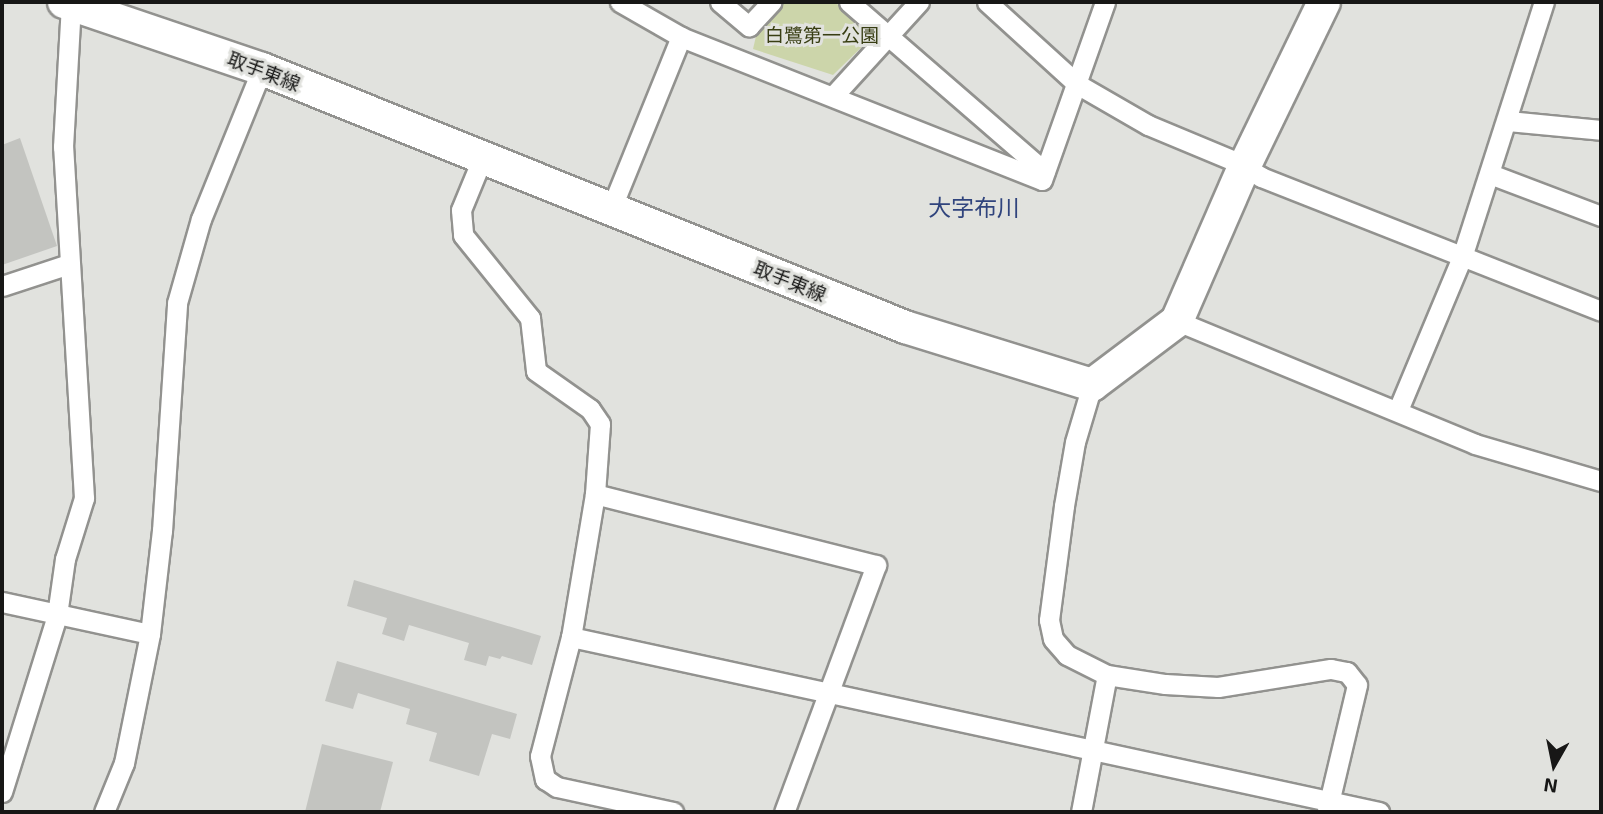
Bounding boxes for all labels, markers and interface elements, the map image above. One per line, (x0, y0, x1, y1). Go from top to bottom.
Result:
park label: 白鷺第一公園 (765, 24, 879, 46)
street label: 取手東線 (224, 47, 304, 95)
district label: 大字布川 (928, 193, 1020, 221)
street label: 取手東線 (750, 256, 830, 306)
north arrow (1519, 730, 1589, 800)
text: N (1542, 774, 1559, 799)

